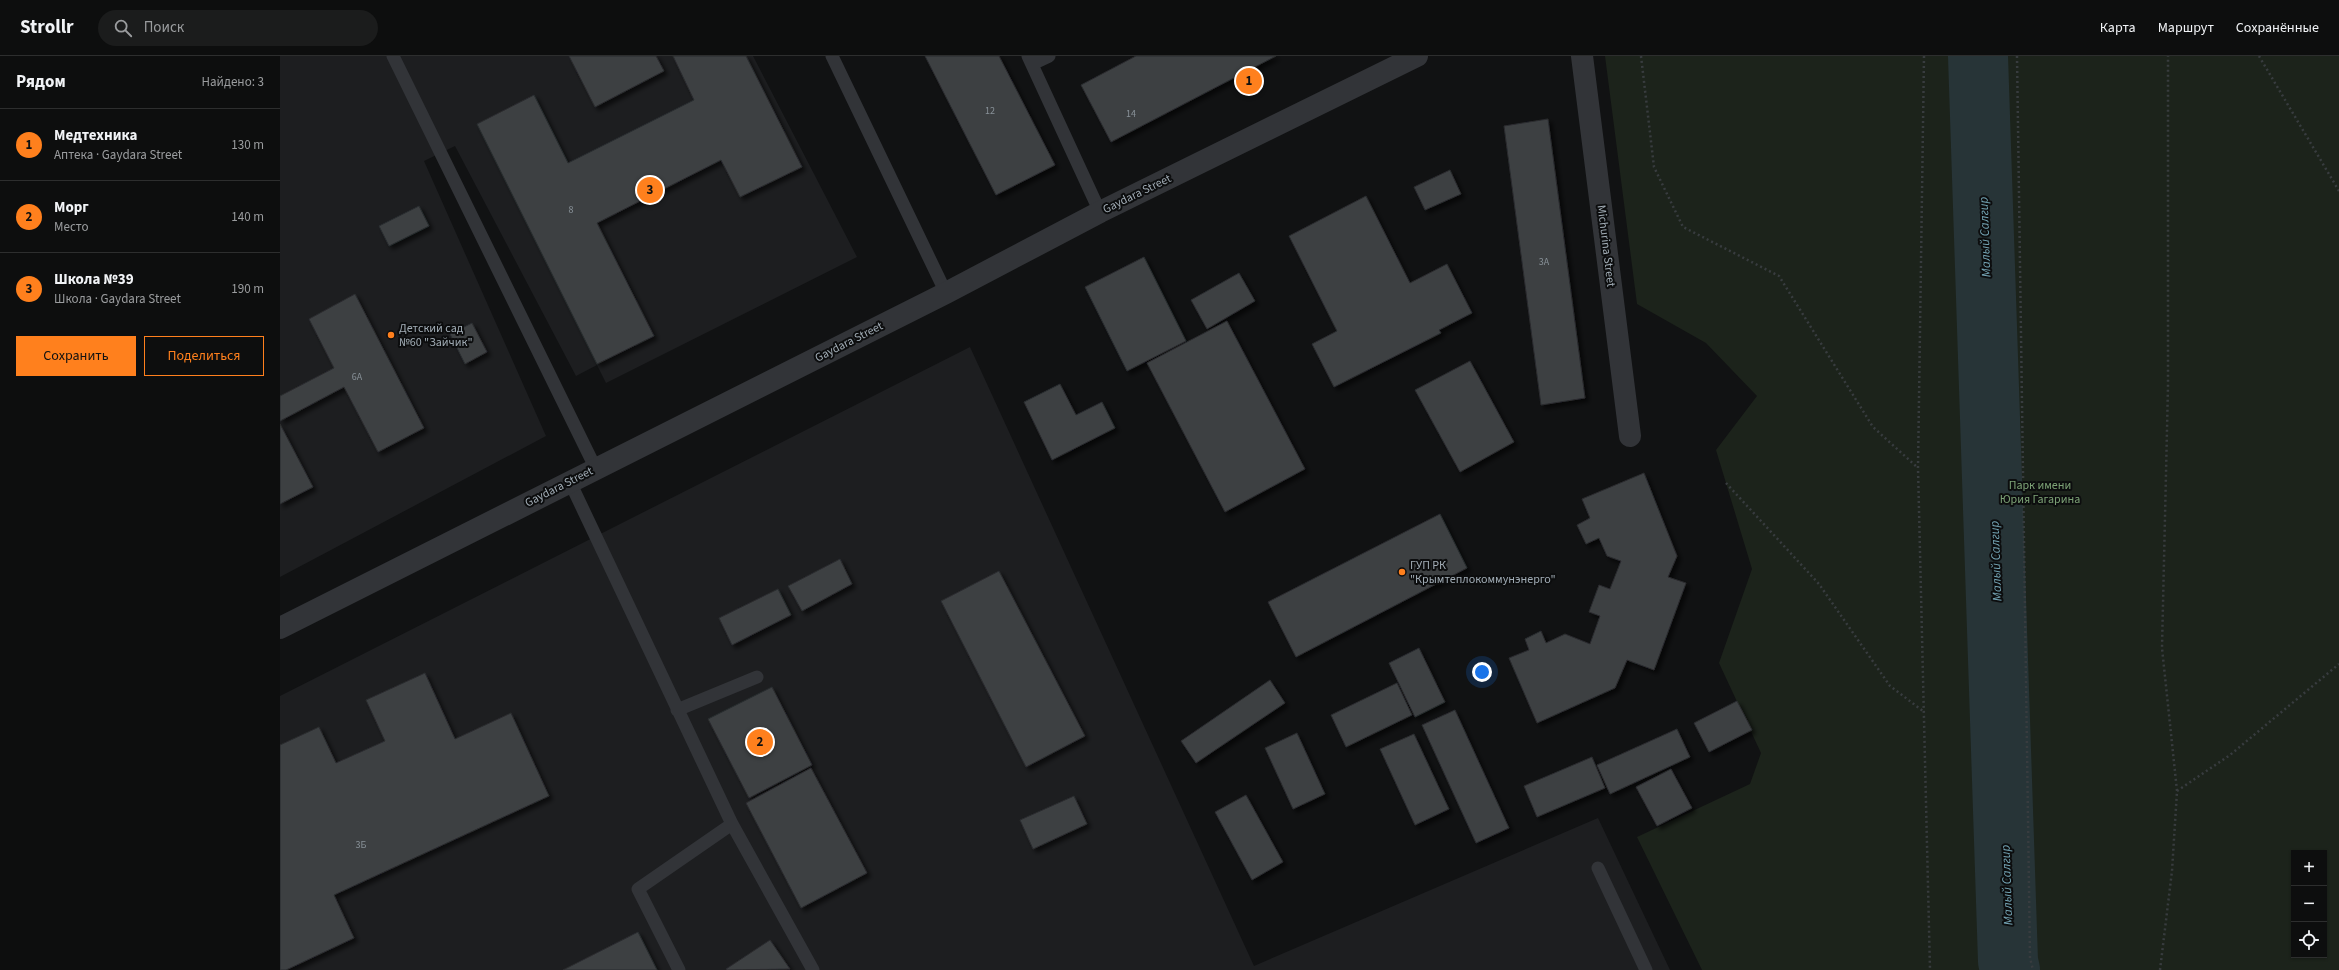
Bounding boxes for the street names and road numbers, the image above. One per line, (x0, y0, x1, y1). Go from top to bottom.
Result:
street label: Gaydara Street (1100, 170, 1174, 218)
street label: Michurina Street (1593, 204, 1619, 288)
street label: Gaydara Street (812, 318, 886, 366)
street label: Gaydara Street (522, 463, 596, 511)

